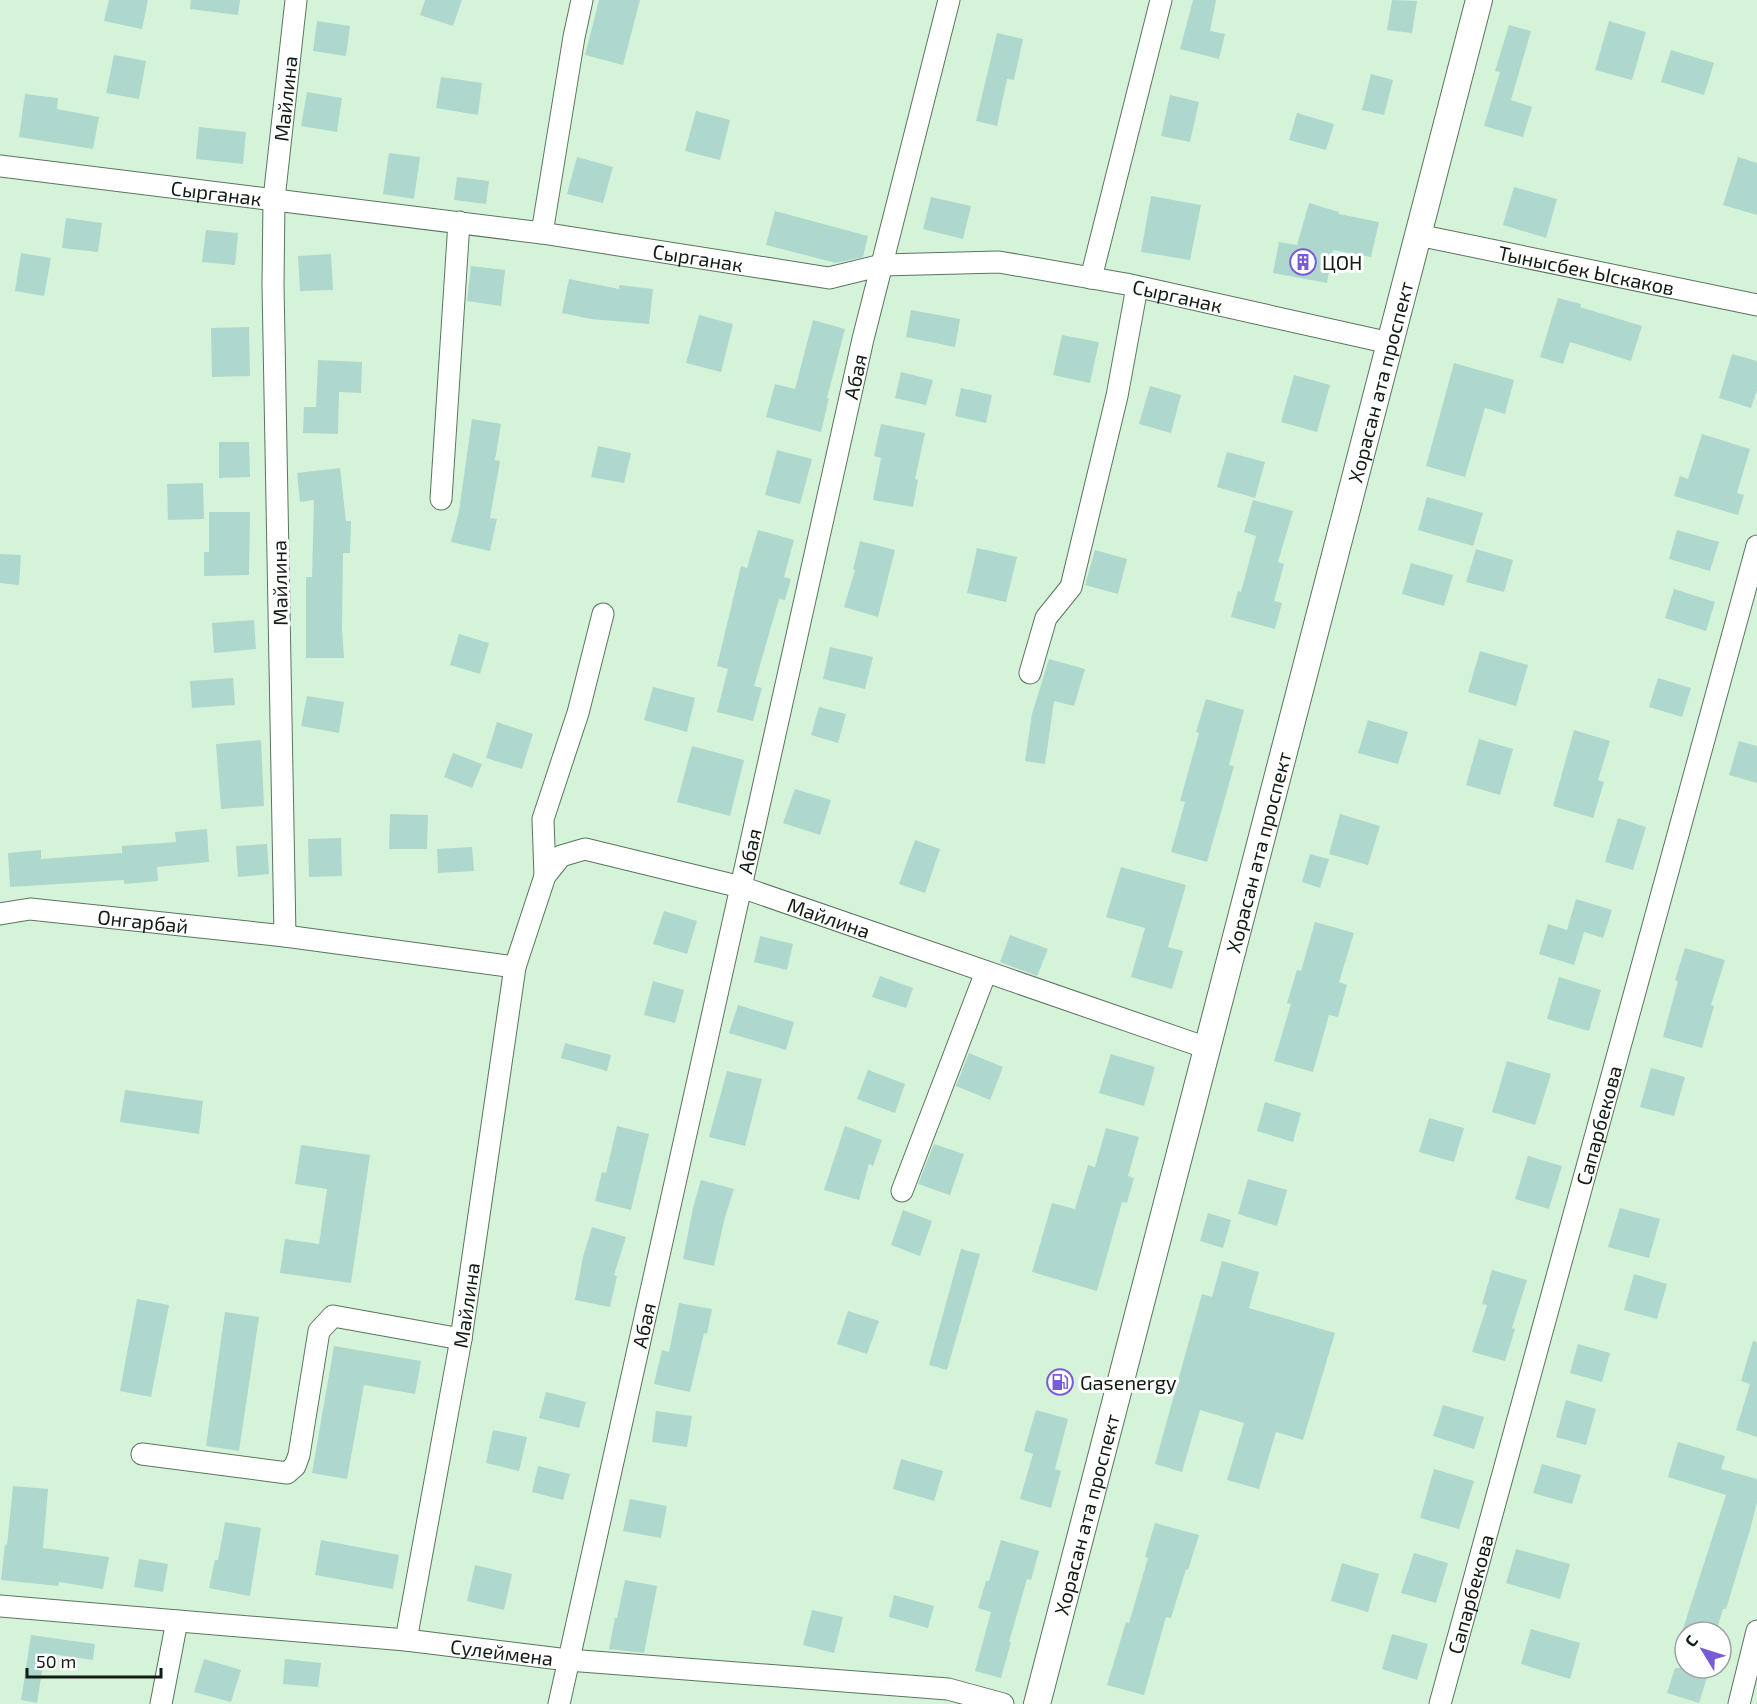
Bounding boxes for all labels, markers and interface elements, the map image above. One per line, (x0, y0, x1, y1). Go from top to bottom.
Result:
street label: Майлина (268, 55, 302, 143)
street label: Сырганак (170, 175, 263, 210)
street label: Сырганак (651, 239, 745, 276)
street label: Тынысбек Ыскаков (1496, 240, 1677, 300)
building icon: ЦОН (1288, 247, 1318, 277)
place label: ЦОН (1322, 250, 1362, 274)
street label: Сырганак (1130, 274, 1225, 317)
street label: Хорасан ата проспект (1342, 278, 1418, 485)
street label: Абая (838, 352, 871, 402)
street label: Майлина (266, 540, 292, 626)
street label: Хорасан ата проспект (1220, 749, 1296, 955)
street label: Абая (732, 826, 766, 876)
street label: Майлина (784, 892, 874, 943)
street label: Онгарбай (96, 904, 190, 938)
street label: Сапарбекова (1571, 1063, 1626, 1188)
street label: Майлина (448, 1261, 484, 1350)
street label: Абая (627, 1300, 660, 1350)
fuel station icon: Gasenergy (1045, 1367, 1075, 1397)
place label: Gasenergy (1080, 1370, 1177, 1394)
street label: Хорасан ата проспект (1049, 1411, 1124, 1617)
street label: Сапарбекова (1442, 1531, 1498, 1657)
north arrow (1673, 1620, 1733, 1680)
text: С (1680, 1631, 1701, 1650)
street label: Сулеймена (449, 1634, 555, 1670)
scale bar (27, 1641, 160, 1679)
text: 50 m (36, 1650, 76, 1672)

